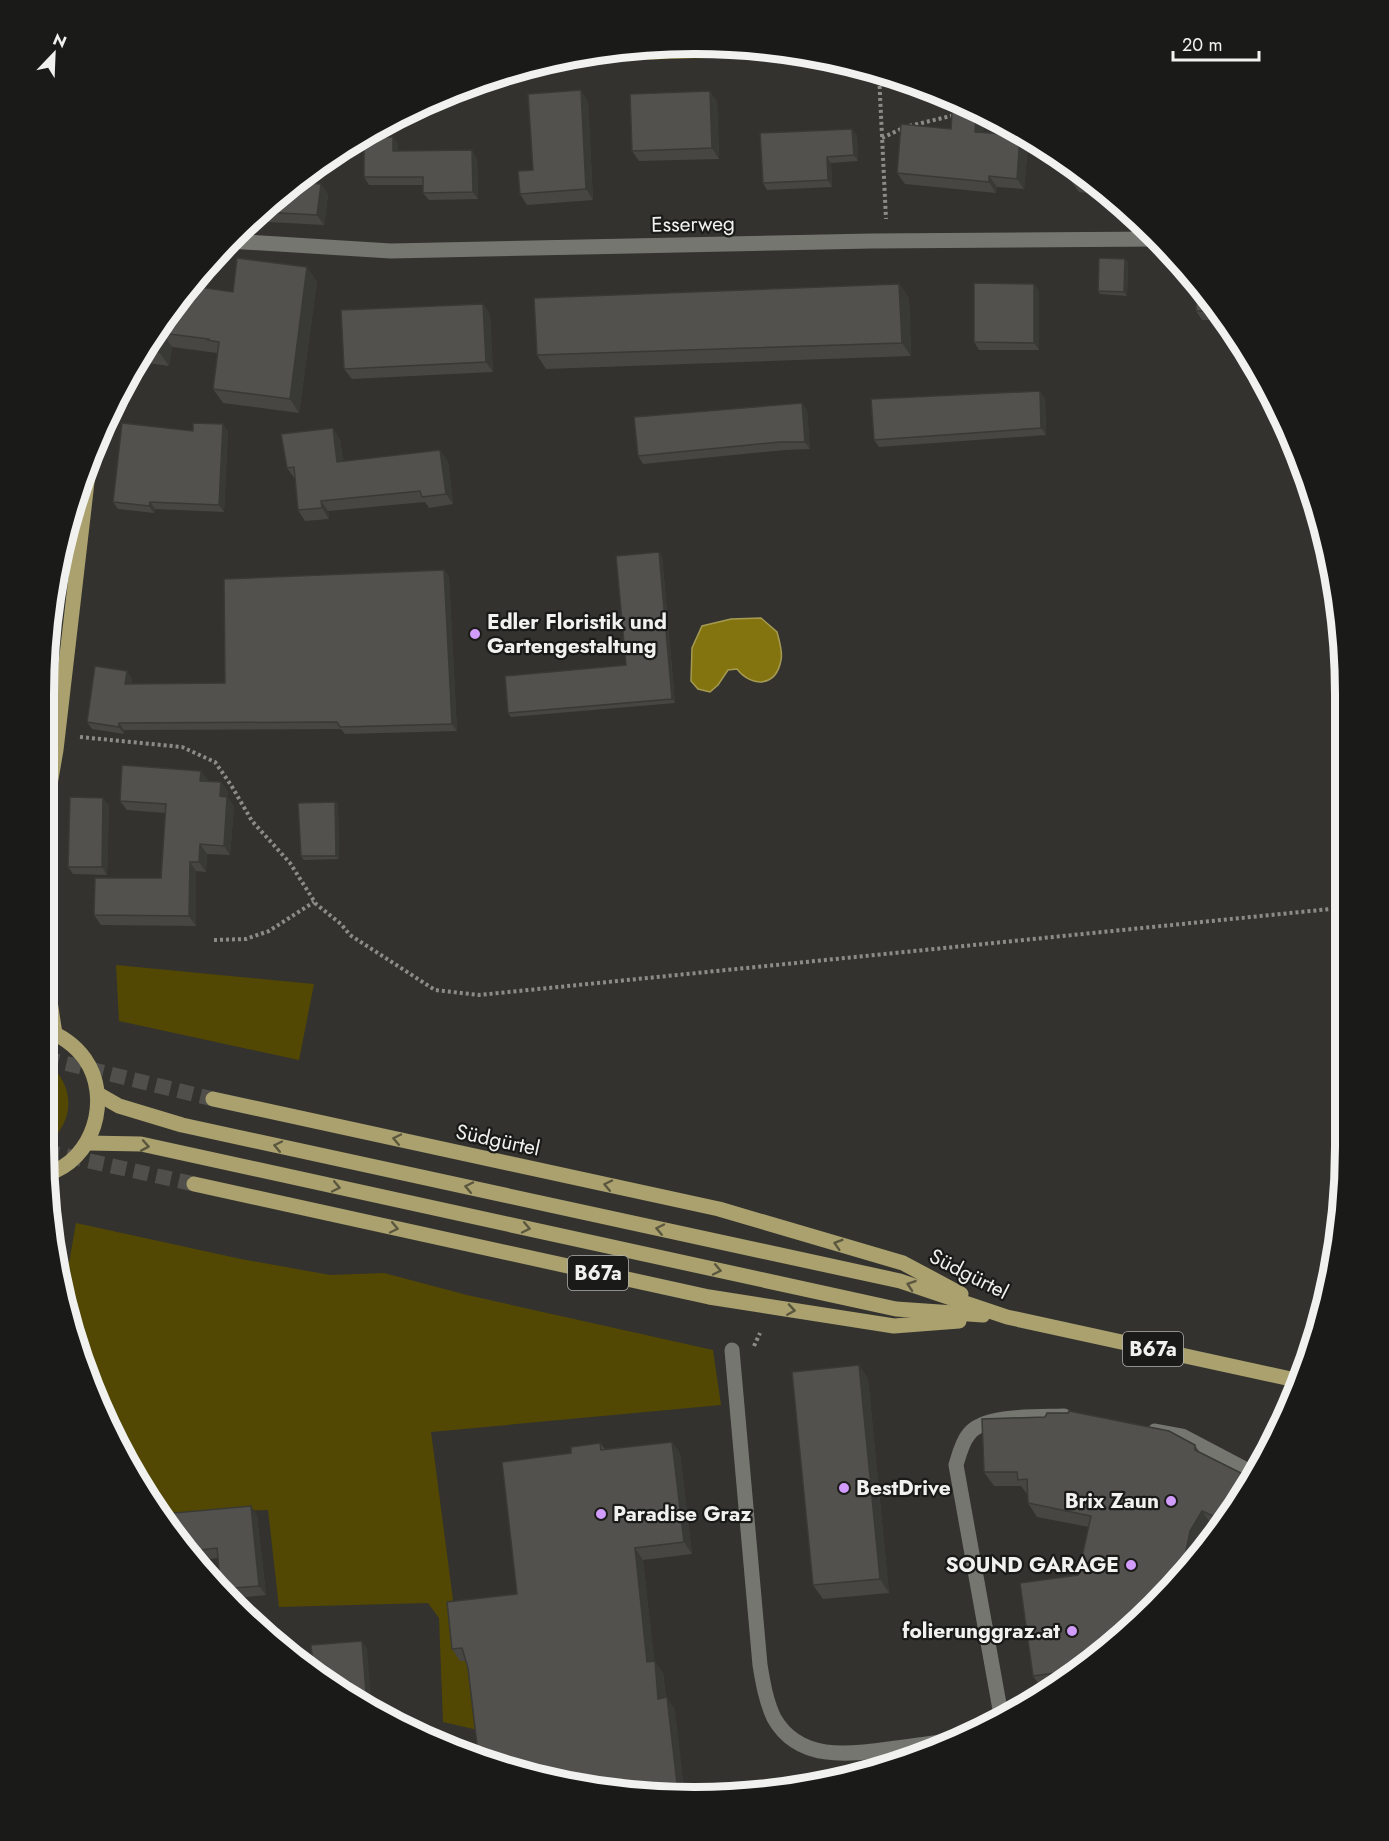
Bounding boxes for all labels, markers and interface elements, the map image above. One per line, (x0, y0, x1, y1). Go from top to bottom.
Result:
north arrow (24, 24, 84, 84)
scale bar (1173, 24, 1258, 62)
text: N (49, 28, 70, 54)
text: 20 m (1182, 32, 1222, 58)
street label: Esserweg (651, 208, 735, 240)
place label: Edler Floristik und Gartengestaltung (487, 607, 667, 661)
marker: Edler Floristik und Gartengestaltung (468, 627, 482, 641)
street label: Südgürtel (453, 1116, 543, 1164)
one-way arrow (393, 1134, 403, 1147)
one-way arrow (140, 1139, 150, 1152)
one-way arrow (274, 1140, 284, 1153)
one-way arrow (604, 1179, 614, 1192)
one-way arrow (330, 1180, 340, 1193)
one-way arrow (464, 1182, 474, 1195)
one-way arrow (389, 1221, 399, 1234)
one-way arrow (521, 1221, 531, 1234)
one-way arrow (655, 1223, 665, 1236)
one-way arrow (833, 1239, 844, 1251)
street label: Südgürtel (924, 1241, 1014, 1307)
road number: B67a (568, 1256, 628, 1290)
one-way arrow (712, 1262, 722, 1275)
one-way arrow (906, 1280, 917, 1292)
one-way arrow (785, 1303, 795, 1316)
road number: B67a (1123, 1332, 1183, 1366)
place label: BestDrive (856, 1473, 951, 1503)
marker: BestDrive (837, 1481, 851, 1495)
place label: Brix Zaun (1065, 1486, 1159, 1516)
marker: Brix Zaun (1164, 1494, 1178, 1508)
place label: Paradise Graz (613, 1499, 751, 1529)
marker: Paradise Graz (594, 1507, 608, 1521)
place label: SOUND GARAGE (945, 1550, 1119, 1580)
marker: SOUND GARAGE (1124, 1558, 1138, 1572)
place label: folierunggraz.at (902, 1616, 1060, 1646)
marker: folierunggraz.at (1065, 1624, 1079, 1638)

